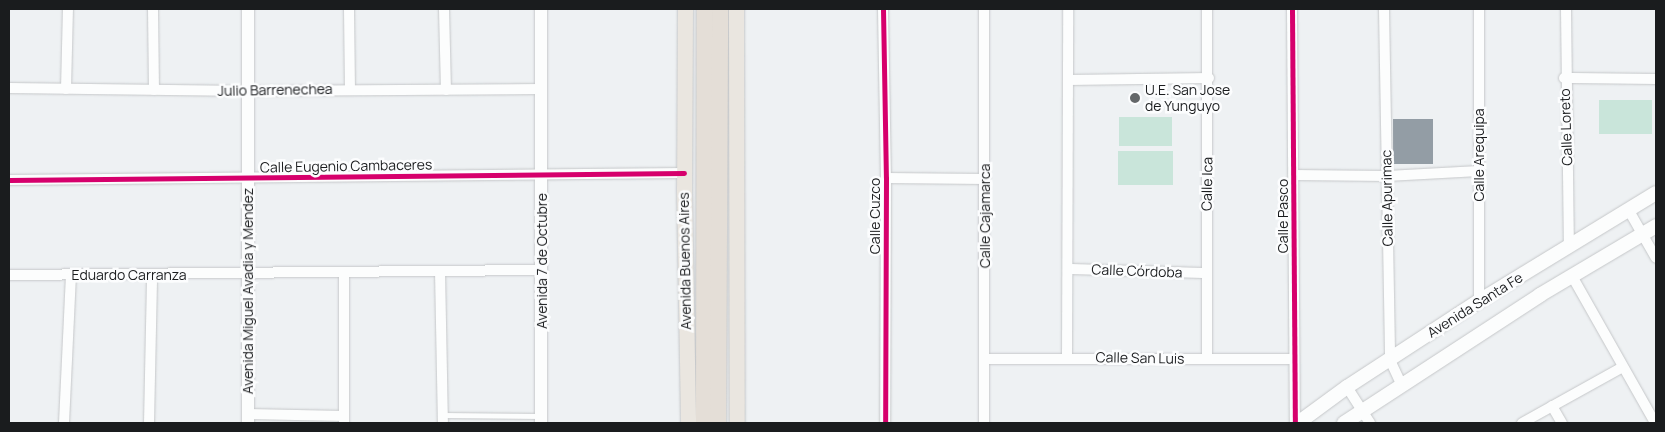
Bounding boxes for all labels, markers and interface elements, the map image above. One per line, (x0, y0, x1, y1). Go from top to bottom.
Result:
street label: Julio Barrenechea (217, 81, 333, 99)
place label: U.E. San Jose de Yunguyo (1145, 82, 1230, 114)
street label: Calle Loreto (1556, 88, 1576, 166)
marker: U.E. San Jose de Yunguyo (1129, 92, 1141, 104)
street label: Calle Arequipa (1471, 108, 1487, 202)
street label: Calle Apurimac (1378, 150, 1396, 246)
street label: Calle Eugenio Cambaceres (260, 156, 432, 176)
street label: Calle Ica (1198, 157, 1216, 211)
street label: Calle Cajamarca (977, 164, 993, 268)
street label: Calle Cuzco (867, 178, 883, 254)
street label: Calle Pasco (1275, 179, 1291, 253)
street label: Avenida Miguel Avadia y Mendez (240, 188, 256, 394)
street label: Avenida Buenos Aires (675, 192, 695, 330)
street label: Avenida 7 de Octubre (534, 193, 550, 329)
street label: Calle Córdoba (1091, 261, 1183, 281)
street label: Eduardo Carranza (71, 267, 187, 283)
street label: Avenida Santa Fe (1424, 269, 1526, 341)
street label: Calle San Luis (1095, 349, 1185, 367)

